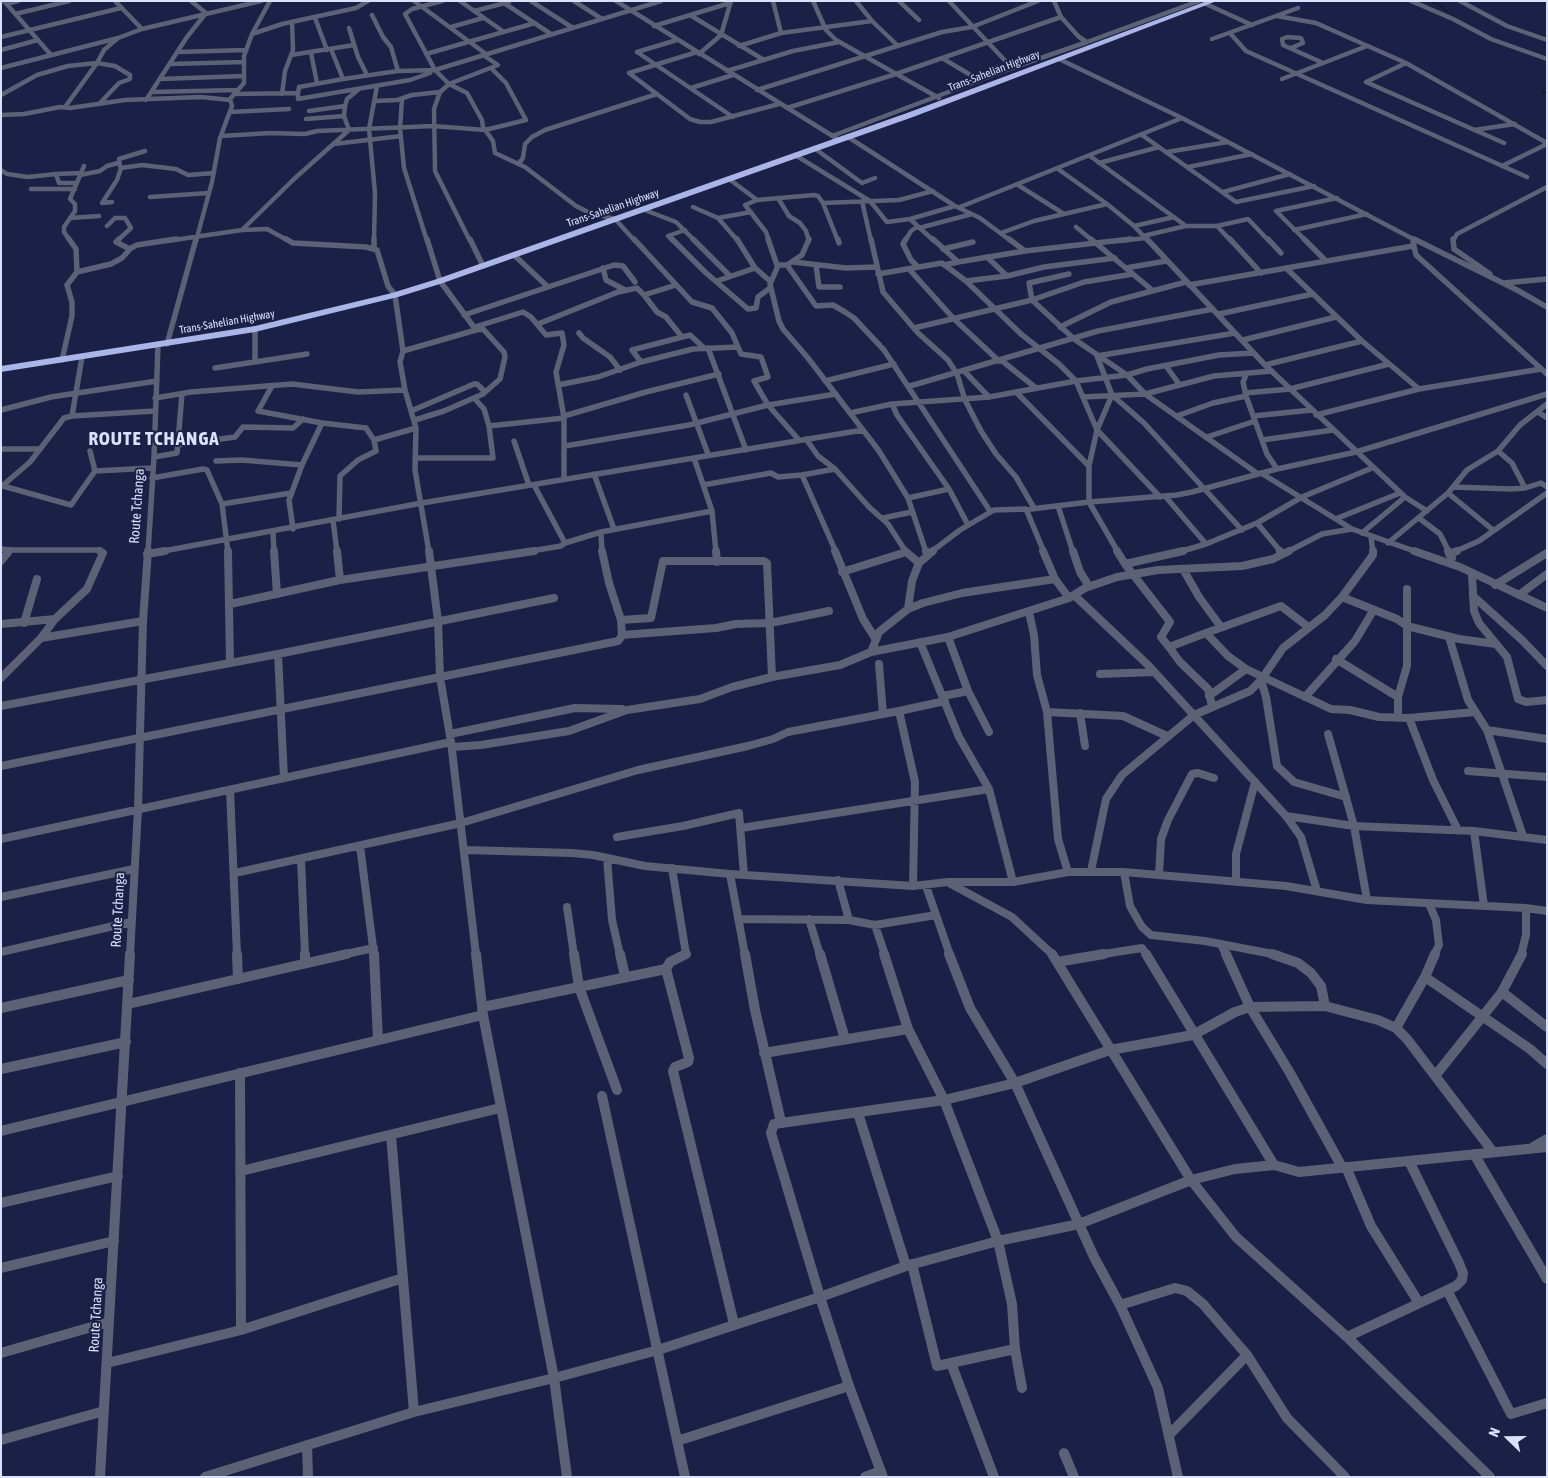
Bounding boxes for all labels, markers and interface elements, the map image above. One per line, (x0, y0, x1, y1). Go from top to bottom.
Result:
street label: Trans-Sahelian Highway (946, 47, 1042, 95)
street label: Trans-Sahelian Highway (565, 186, 661, 230)
street label: Trans-Sahelian Highway (178, 307, 276, 337)
district label: ROUTE TCHANGA (87, 428, 221, 450)
street label: Route Tchanga (126, 468, 148, 544)
street label: Route Tchanga (108, 872, 128, 948)
street label: Route Tchanga (86, 1277, 106, 1353)
north arrow (1483, 1413, 1533, 1463)
text: N (1485, 1426, 1503, 1439)

